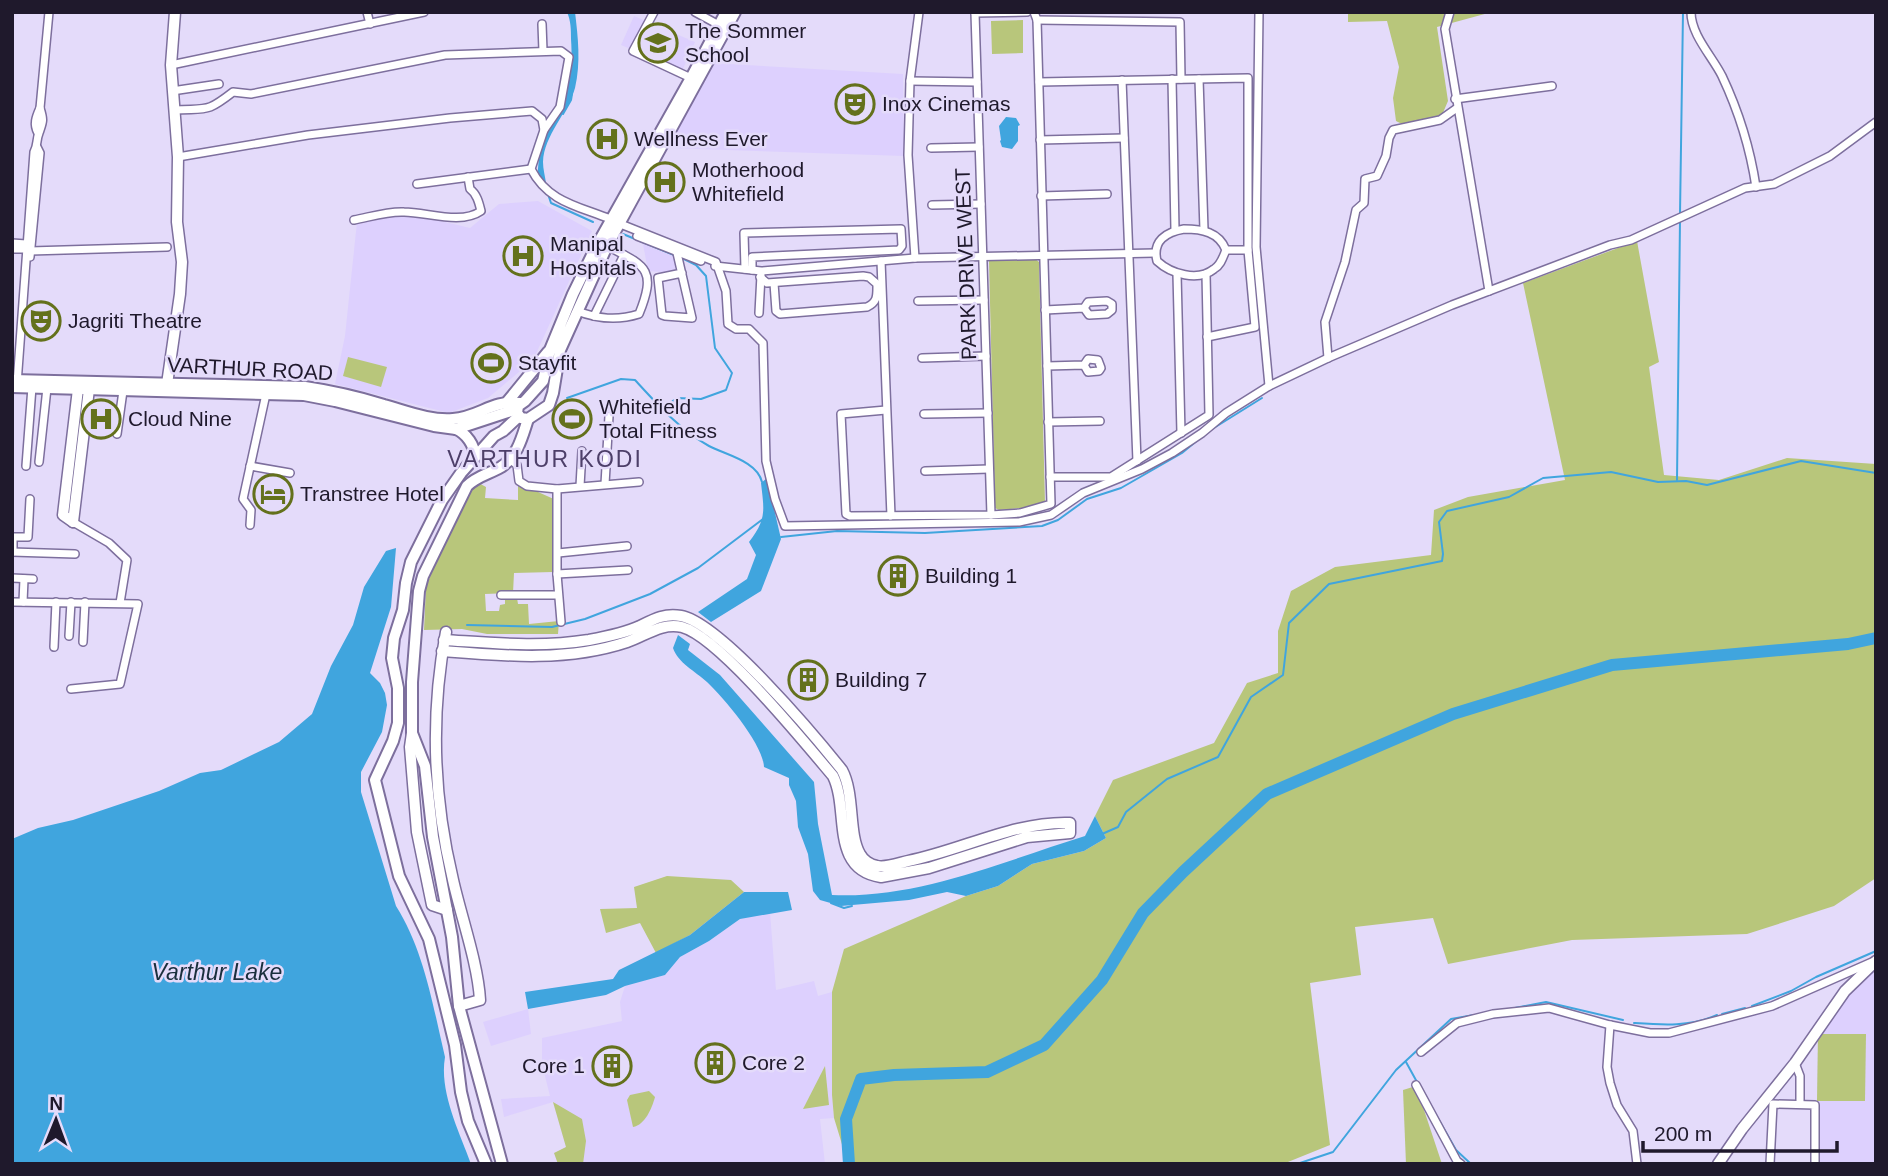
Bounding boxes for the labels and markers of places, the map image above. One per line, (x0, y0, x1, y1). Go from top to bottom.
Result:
place label: The Sommer School (685, 19, 806, 66)
school or university icon: The Sommer School (637, 22, 679, 64)
theatre icon: Inox Cinemas (834, 83, 876, 125)
place label: Inox Cinemas (882, 92, 1010, 115)
hospital icon: Wellness Ever (586, 118, 628, 160)
place label: Wellness Ever (634, 127, 768, 150)
place label: Motherhood Whitefield (692, 158, 804, 205)
hospital icon: Motherhood Whitefield (644, 161, 686, 203)
place label: Manipal Hospitals (550, 232, 636, 279)
hospital icon: Manipal Hospitals (502, 235, 544, 277)
theatre icon: Jagriti Theatre (20, 300, 62, 342)
place label: Jagriti Theatre (68, 309, 202, 332)
sports icon: Stayfit (470, 342, 512, 384)
place label: Stayfit (518, 351, 577, 374)
place label: Whitefield Total Fitness (599, 395, 717, 442)
hospital icon: Cloud Nine (80, 398, 122, 440)
sports icon: Whitefield Total Fitness (551, 398, 593, 440)
place label: Cloud Nine (128, 407, 232, 430)
hotel icon: Transtree Hotel (252, 473, 294, 515)
place label: Transtree Hotel (300, 482, 444, 505)
building icon: Building 1 (877, 555, 919, 597)
place label: Building 1 (925, 564, 1017, 587)
building icon: Building 7 (787, 659, 829, 701)
place label: Building 7 (835, 668, 927, 691)
building icon: Core 2 (694, 1042, 736, 1084)
building icon: Core 1 (591, 1045, 633, 1087)
place label: Core 2 (742, 1051, 805, 1074)
place label: Core 1 (522, 1054, 585, 1077)

